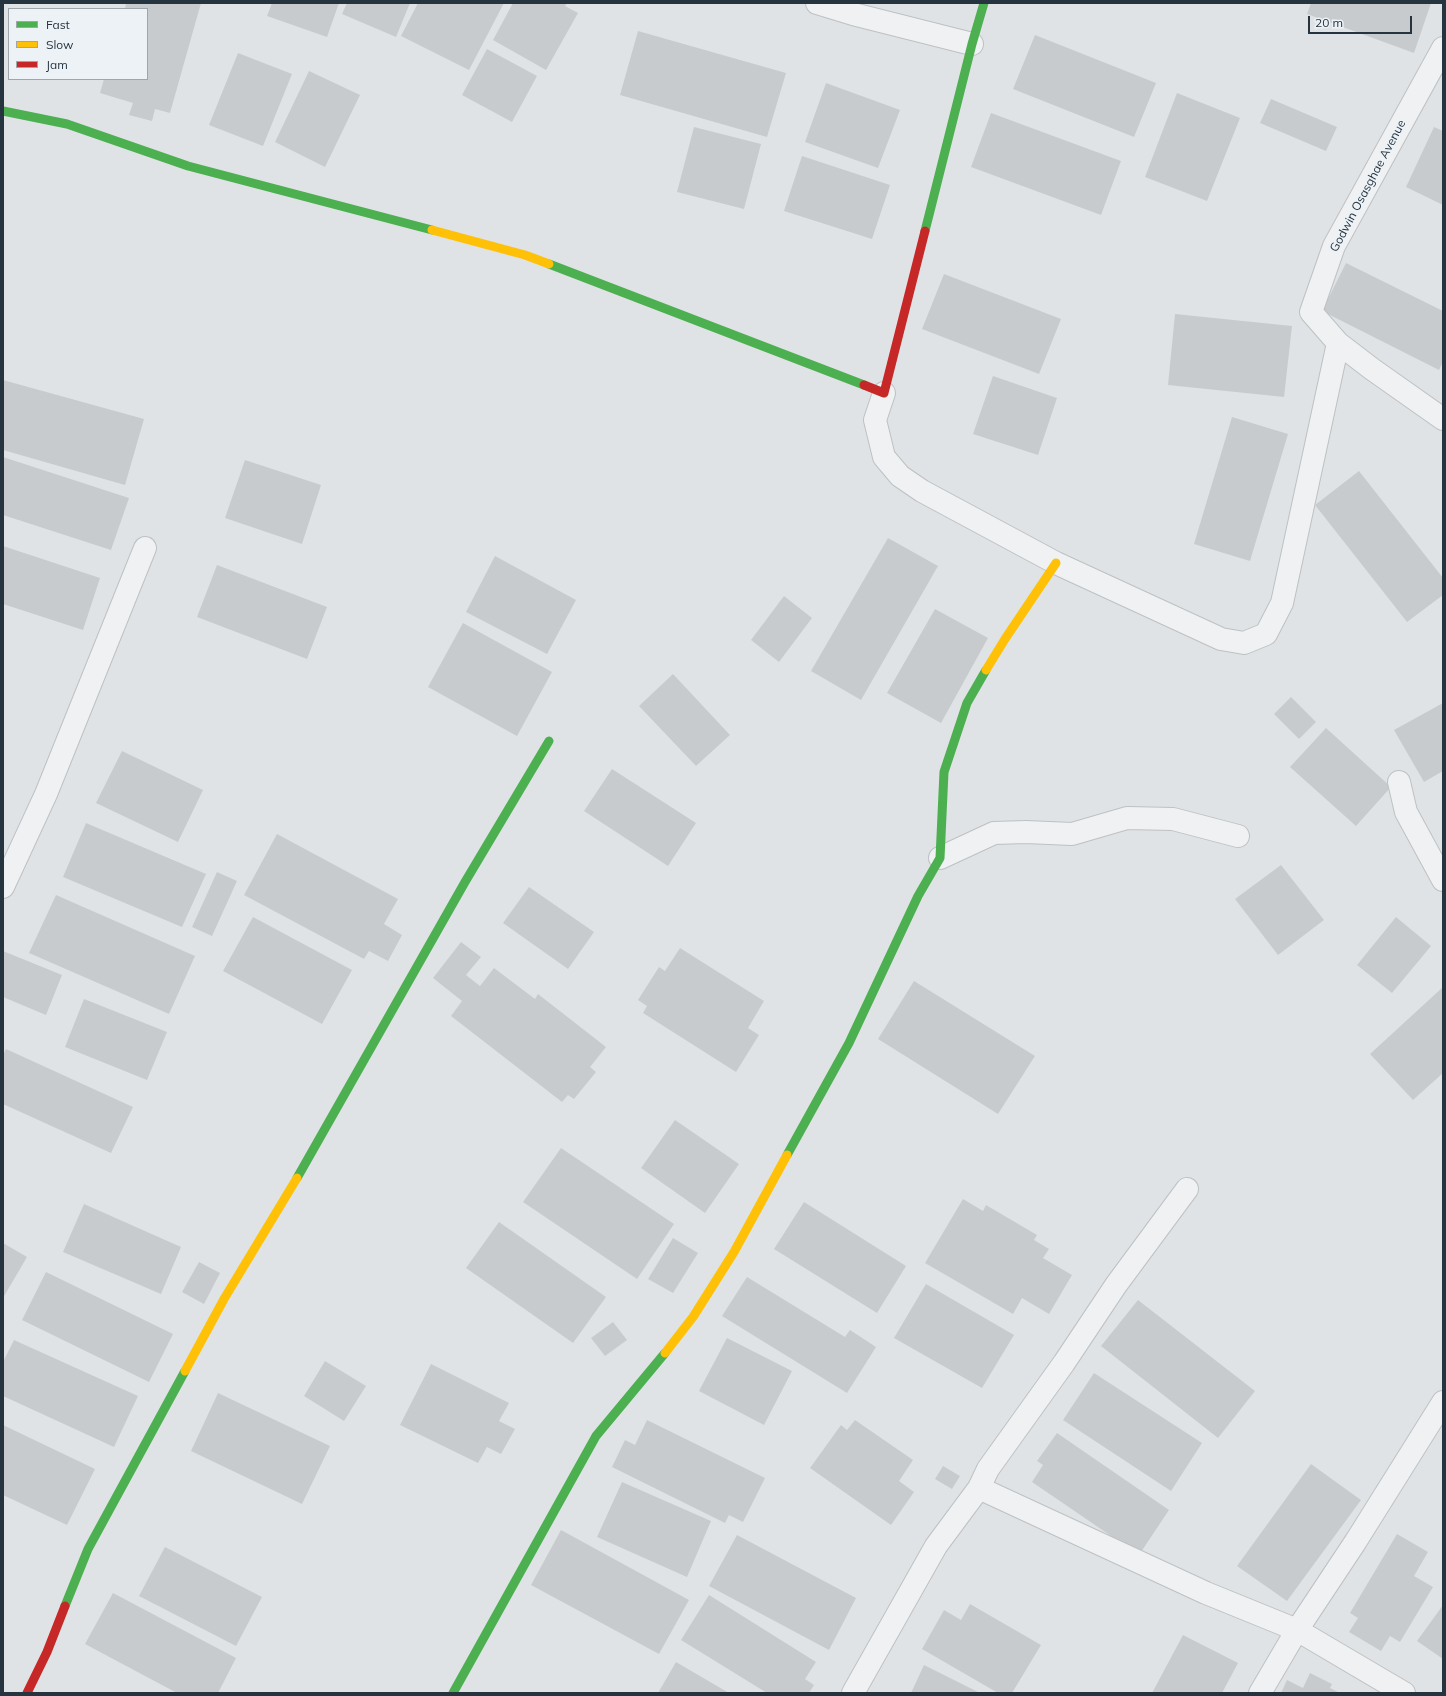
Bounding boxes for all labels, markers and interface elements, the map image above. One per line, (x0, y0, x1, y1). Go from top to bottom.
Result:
legend (8, 8, 148, 80)
scale bar (1310, 8, 1414, 34)
text: 20 m (1315, 15, 1343, 30)
text: Fast (46, 17, 70, 32)
text: Slow (46, 37, 74, 52)
text: Jam (46, 57, 68, 72)
street label: Godwin Osasghae Avenue (1327, 117, 1409, 255)

